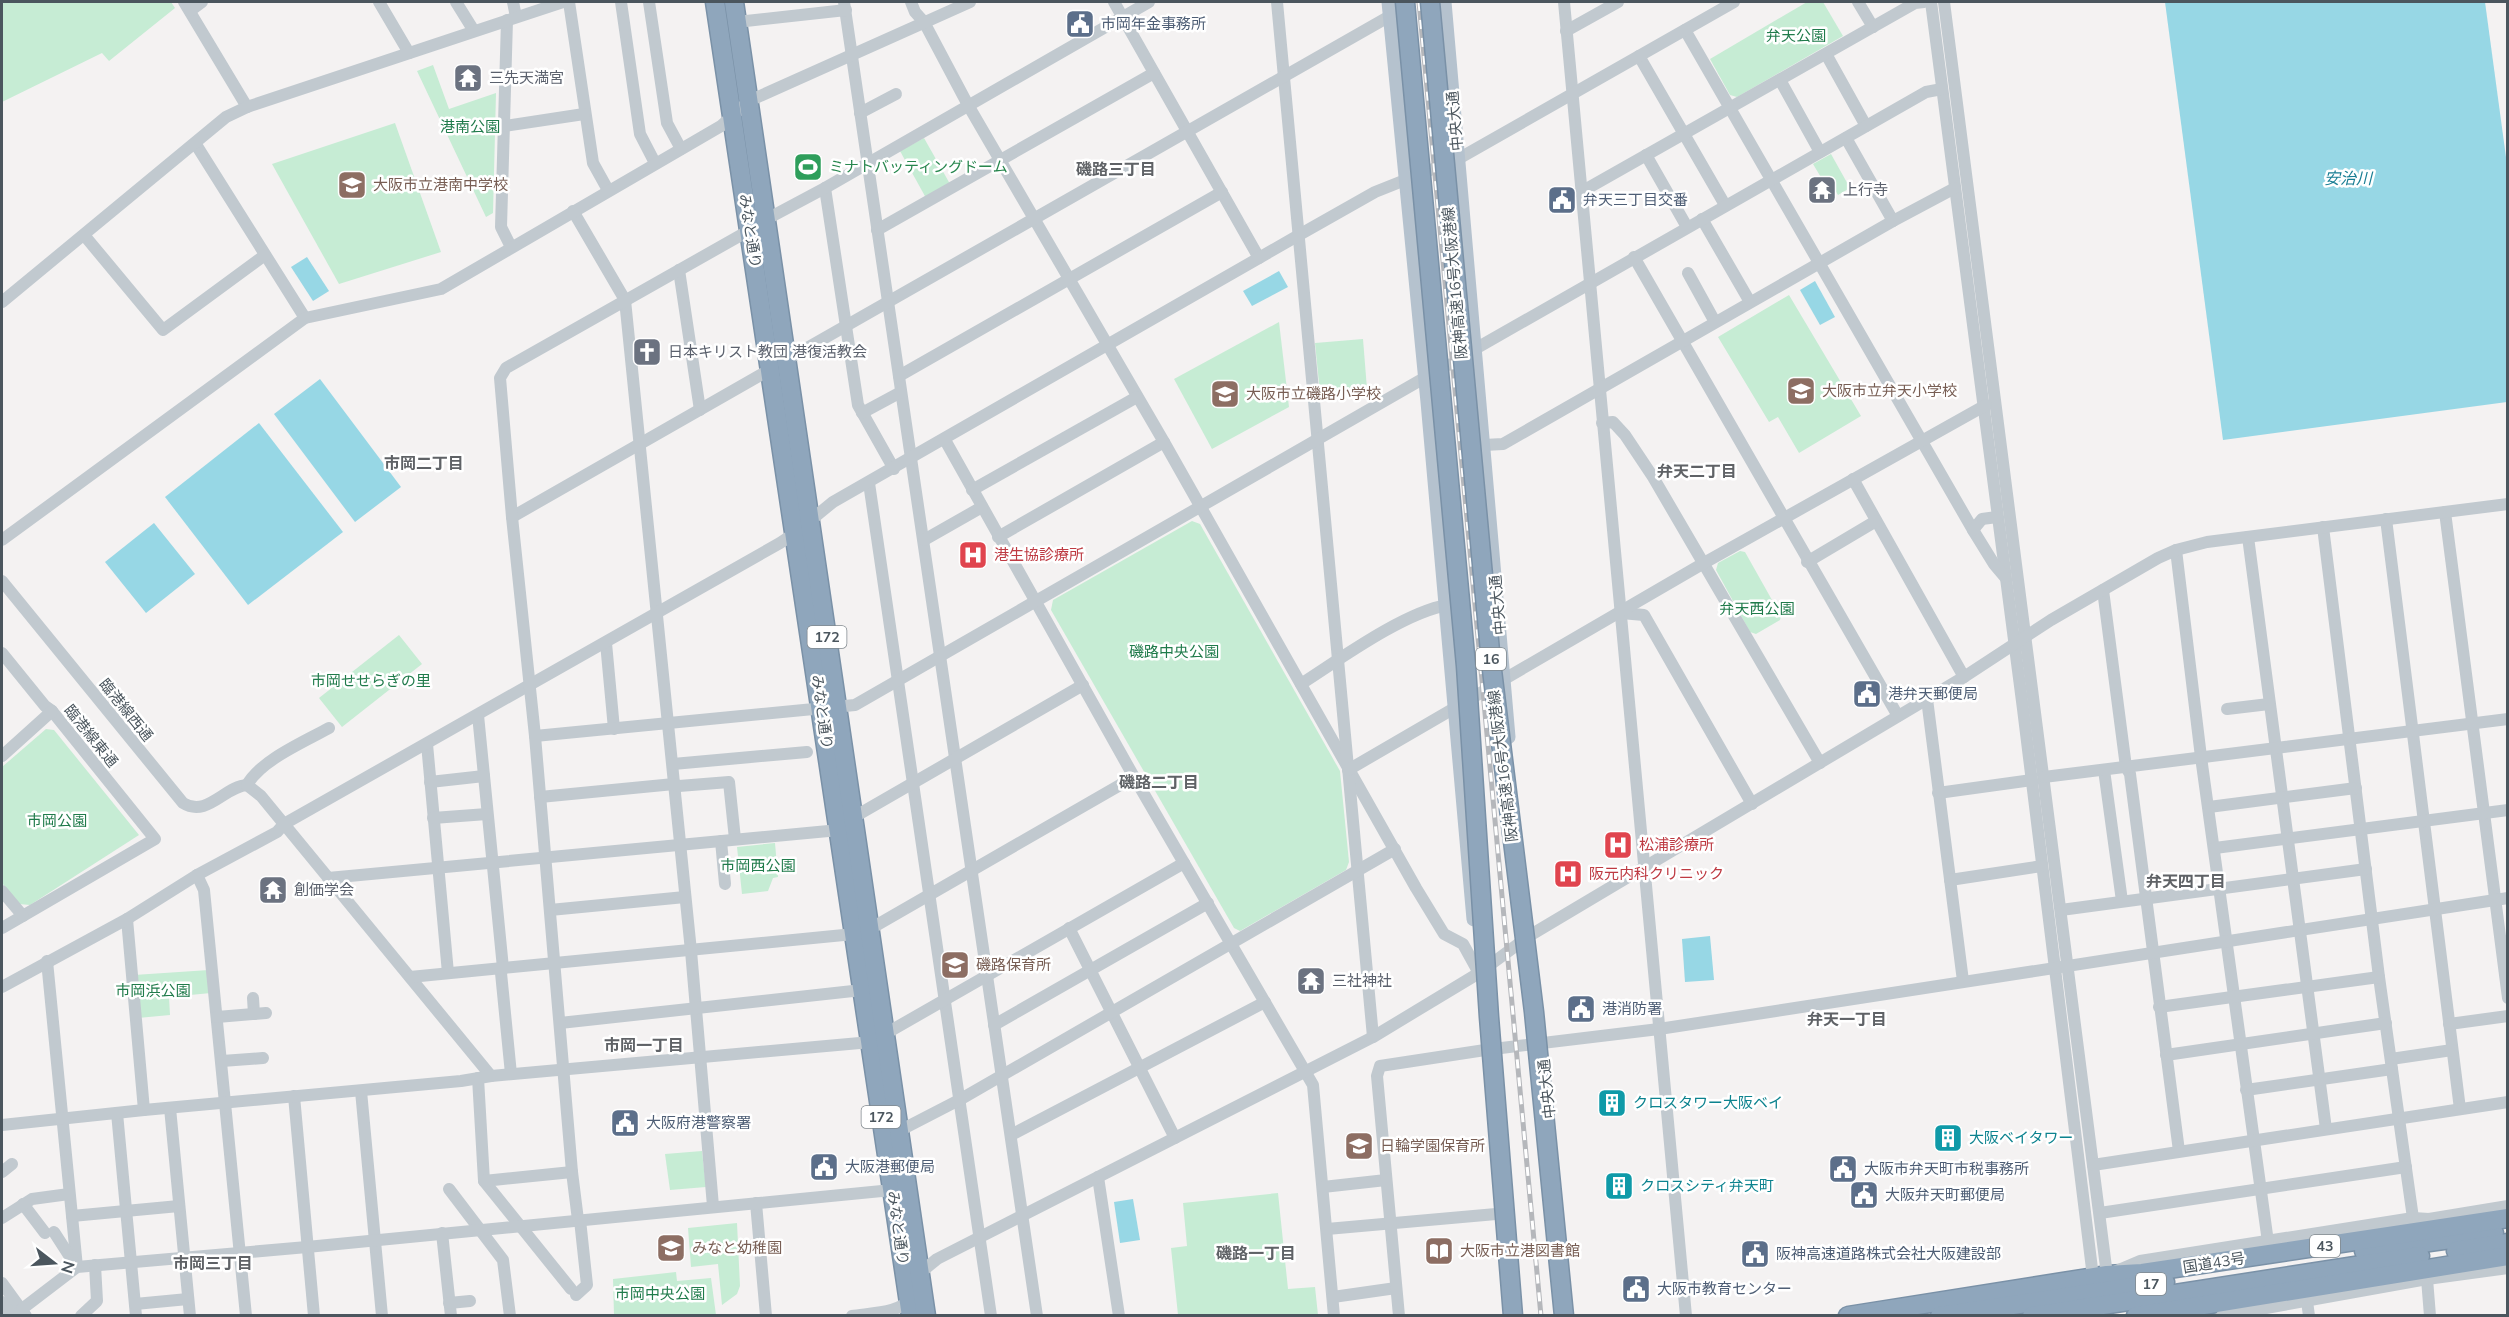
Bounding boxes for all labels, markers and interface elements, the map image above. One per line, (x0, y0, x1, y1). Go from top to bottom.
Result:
public building icon: 市岡年金事務所 (1064, 8, 1096, 40)
place label: 市岡年金事務所 (1101, 14, 1206, 33)
park label: 弁天公園 (1766, 26, 1826, 45)
temple icon: 三先天満宮 (452, 62, 484, 94)
place label: 三先天満宮 (489, 68, 564, 87)
street label: 中央大通 (1442, 90, 1467, 152)
park label: 港南公園 (440, 117, 500, 136)
sports icon: ミナトバッティングドーム (792, 151, 824, 183)
place label: ミナトバッティングドーム (829, 157, 1008, 176)
district label: 磯路三丁目 (1076, 159, 1156, 179)
water label: 安治川 (2324, 168, 2374, 188)
school or university icon: 大阪市立港南中学校 (336, 169, 368, 201)
temple icon: 上行寺 (1806, 174, 1838, 206)
place label: 大阪市立港南中学校 (373, 175, 508, 194)
place label: 上行寺 (1843, 180, 1888, 199)
public building icon: 弁天三丁目交番 (1546, 184, 1578, 216)
place label: 弁天三丁目交番 (1583, 190, 1688, 209)
street label: みなと通り (735, 192, 766, 269)
street label: 阪神高速16号大阪港線 (1438, 206, 1471, 360)
church icon: 日本キリスト教団 港復活教会 (631, 336, 663, 368)
place label: 日本キリスト教団 港復活教会 (668, 342, 867, 361)
school or university icon: 大阪市立弁天小学校 (1785, 375, 1817, 407)
school or university icon: 大阪市立磯路小学校 (1209, 378, 1241, 410)
place label: 大阪市立弁天小学校 (1822, 381, 1957, 400)
place label: 大阪市立磯路小学校 (1246, 384, 1381, 403)
district label: 市岡二丁目 (384, 453, 464, 473)
district label: 弁天二丁目 (1657, 461, 1737, 481)
hospital icon: 港生協診療所 (957, 539, 989, 571)
place label: 港生協診療所 (994, 545, 1084, 564)
street label: 中央大通 (1485, 574, 1510, 636)
park label: 弁天西公園 (1719, 599, 1795, 618)
road number: 172 (808, 626, 846, 648)
park label: 磯路中央公園 (1129, 642, 1219, 661)
road number: 16 (1476, 648, 1506, 670)
park label: 市岡せせらぎの里 (311, 671, 431, 690)
street label: みなと通り (808, 673, 837, 750)
street label: 臨港線西通 (95, 675, 157, 745)
public building icon: 港弁天郵便局 (1851, 678, 1883, 710)
place label: 港弁天郵便局 (1888, 684, 1978, 703)
street label: 阪神高速16号大阪港線 (1484, 689, 1521, 843)
street label: 臨港線東通 (60, 701, 122, 771)
district label: 磯路二丁目 (1119, 772, 1199, 792)
park label: 市岡公園 (27, 811, 87, 830)
hospital icon: 松浦診療所 (1602, 829, 1634, 861)
place label: 松浦診療所 (1639, 835, 1714, 854)
park label: 市岡西公園 (720, 856, 796, 875)
hospital icon: 阪元内科クリニック (1552, 858, 1584, 890)
place label: 阪元内科クリニック (1589, 864, 1724, 883)
district label: 弁天四丁目 (2146, 871, 2226, 891)
temple icon: 創価学会 (257, 874, 289, 906)
place label: 創価学会 (294, 880, 354, 899)
school or university icon: 磯路保育所 (939, 949, 971, 981)
place label: 磯路保育所 (976, 955, 1051, 974)
temple icon: 三社神社 (1295, 965, 1327, 997)
place label: 三社神社 (1332, 971, 1392, 990)
park label: 市岡浜公園 (115, 981, 191, 1000)
public building icon: 港消防署 (1565, 993, 1597, 1025)
place label: 港消防署 (1602, 999, 1662, 1018)
district label: 弁天一丁目 (1807, 1009, 1887, 1029)
district label: 市岡一丁目 (604, 1035, 684, 1055)
street label: 中央大通 (1534, 1058, 1559, 1120)
building icon: クロスタワー大阪ベイ (1596, 1087, 1628, 1119)
place label: クロスタワー大阪ベイ (1633, 1093, 1783, 1112)
road number: 172 (862, 1106, 900, 1128)
public building icon: 大阪府港警察署 (609, 1107, 641, 1139)
place label: 大阪府港警察署 (646, 1113, 751, 1132)
building icon: 大阪ベイタワー (1932, 1122, 1964, 1154)
place label: 大阪ベイタワー (1969, 1128, 2073, 1147)
school or university icon: 日輪学園保育所 (1343, 1130, 1375, 1162)
place label: 日輪学園保育所 (1380, 1136, 1485, 1155)
public building icon: 大阪港郵便局 (808, 1151, 840, 1183)
public building icon: 大阪市弁天町市税事務所 (1827, 1153, 1859, 1185)
place label: 大阪港郵便局 (845, 1157, 935, 1176)
place label: 大阪市弁天町市税事務所 (1864, 1159, 2029, 1178)
building icon: クロスシティ弁天町 (1603, 1170, 1635, 1202)
place label: クロスシティ弁天町 (1640, 1176, 1774, 1195)
public building icon: 大阪弁天町郵便局 (1848, 1179, 1880, 1211)
place label: 大阪弁天町郵便局 (1885, 1185, 2005, 1204)
street label: みなと通り (884, 1189, 913, 1266)
school or university icon: みなと幼稚園 (655, 1232, 687, 1264)
north arrow (24, 1233, 84, 1293)
library icon: 大阪市立港図書館 (1423, 1235, 1455, 1267)
road number: 43 (2310, 1235, 2340, 1257)
place label: みなと幼稚園 (692, 1238, 782, 1257)
public building icon: 阪神高速道路株式会社大阪建設部 (1739, 1238, 1771, 1270)
place label: 大阪市立港図書館 (1460, 1241, 1580, 1260)
district label: 磯路一丁目 (1216, 1243, 1296, 1263)
place label: 阪神高速道路株式会社大阪建設部 (1776, 1244, 2001, 1263)
street label: 国道43号 (2181, 1248, 2247, 1277)
district label: 市岡三丁目 (173, 1253, 253, 1273)
text: N (57, 1259, 80, 1276)
public building icon: 大阪市教育センター (1620, 1273, 1652, 1305)
road number: 17 (2136, 1273, 2166, 1295)
place label: 大阪市教育センター (1657, 1279, 1792, 1298)
park label: 市岡中央公園 (615, 1284, 705, 1303)

